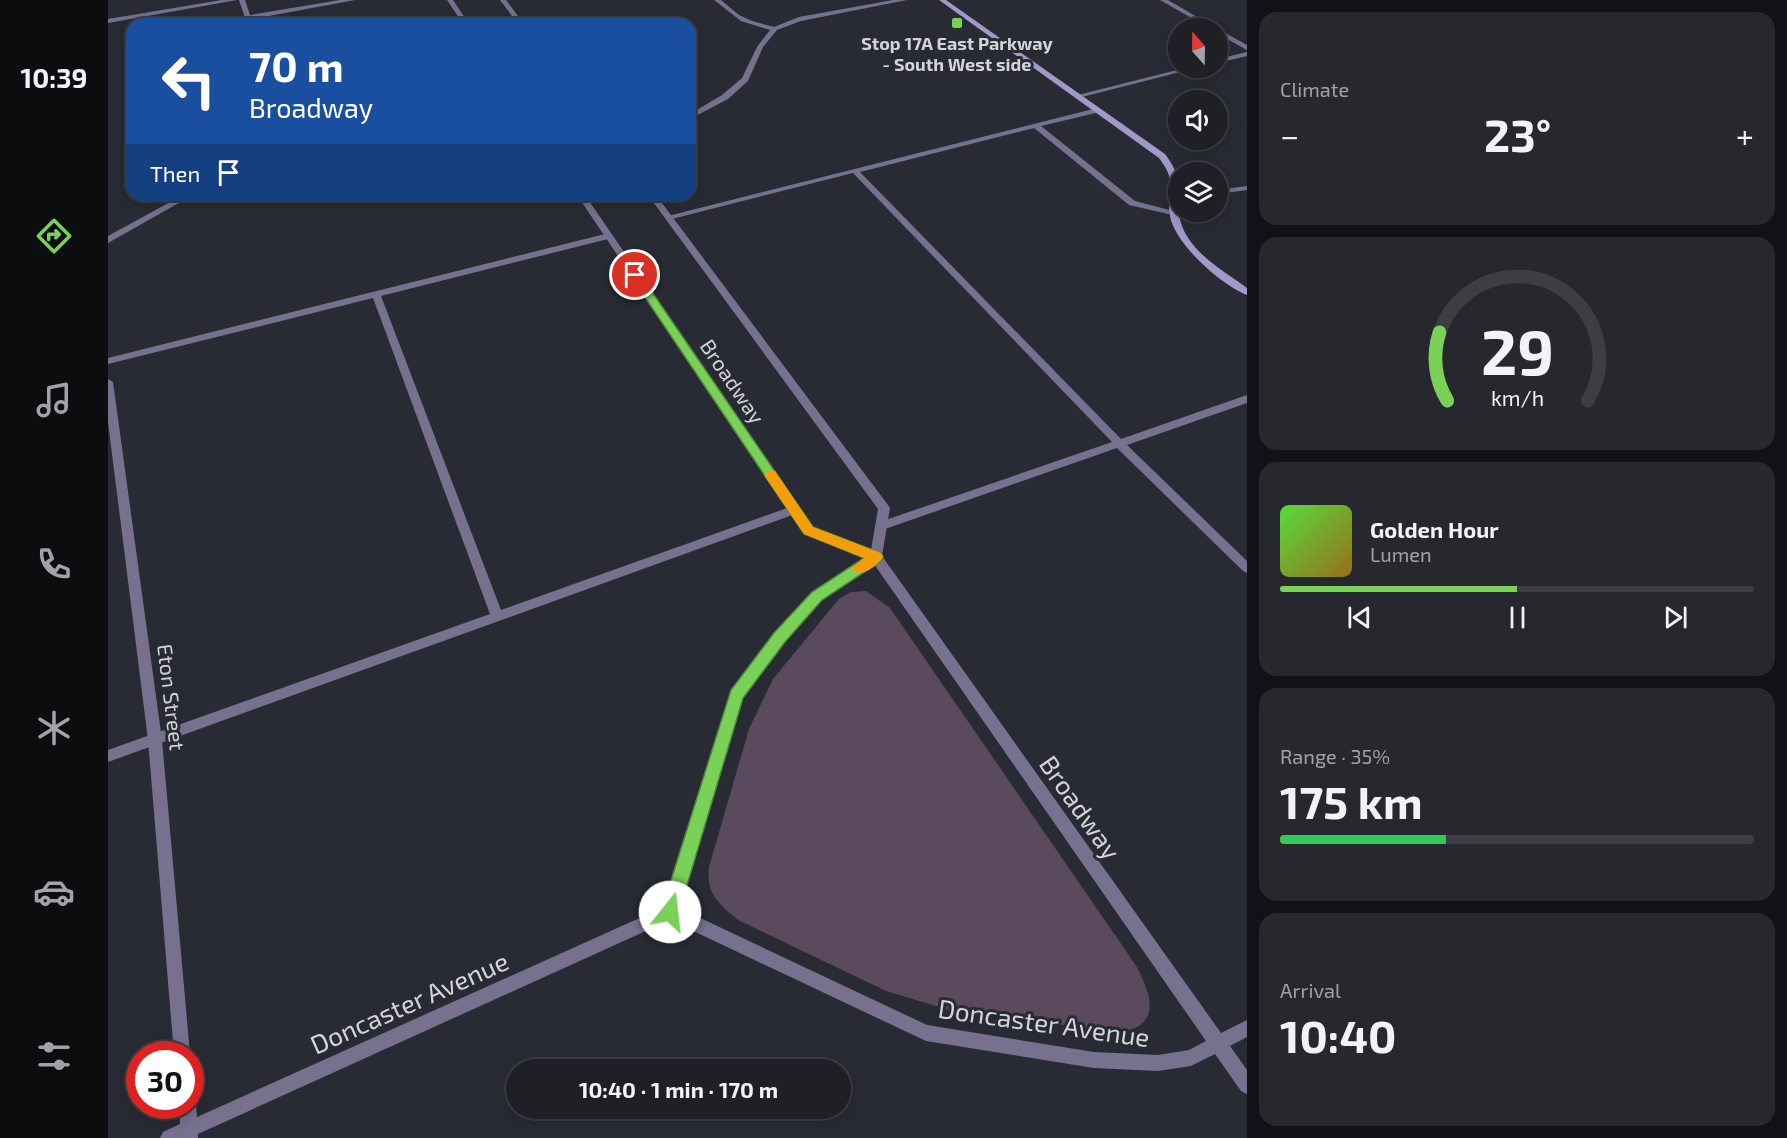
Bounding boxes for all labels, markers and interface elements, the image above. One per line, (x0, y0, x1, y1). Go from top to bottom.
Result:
marker: Stop 17A East Parkway - South West side (950, 16, 964, 30)
north arrow (1168, 18, 1228, 78)
map controls (1168, 18, 1228, 222)
place label: Stop 17A East Parkway - South West side (861, 32, 1053, 75)
text: 70 m (249, 40, 344, 90)
icon: left (150, 42, 228, 120)
text: 10:39 (21, 61, 87, 93)
text: Climate (1280, 77, 1349, 101)
button: sound (1168, 90, 1228, 150)
text: Broadway (249, 91, 373, 123)
text: 23° (1484, 107, 1551, 161)
text: − (1280, 115, 1299, 155)
text: + (1736, 115, 1754, 155)
icon: arrive (212, 156, 245, 189)
text: Then (150, 160, 200, 186)
button: layers (1168, 162, 1228, 222)
icon: directions (33, 215, 75, 257)
pin (609, 249, 660, 300)
icon: arrive (618, 258, 651, 291)
text: 29 (1480, 313, 1554, 388)
street label: Broadway (696, 334, 770, 428)
icon: music (33, 379, 75, 421)
text: km/h (1490, 385, 1544, 410)
text: Golden Hour (1370, 516, 1499, 542)
text: Lumen (1370, 542, 1432, 566)
icon: phone (33, 543, 75, 585)
icon: previous (1343, 601, 1376, 634)
icon: pause (1501, 601, 1534, 634)
icon: next (1659, 601, 1692, 634)
street label: Eton Street (153, 642, 191, 752)
icon: climate (33, 707, 75, 749)
text: Range · 35% (1280, 744, 1390, 768)
street label: Broadway (1034, 749, 1128, 865)
text: 175 km (1280, 774, 1423, 828)
icon: car (33, 871, 75, 913)
position arrow (638, 880, 702, 944)
street label: Doncaster Avenue (305, 944, 513, 1060)
text: Arrival (1280, 978, 1341, 1002)
street label: Doncaster Avenue (936, 992, 1152, 1052)
text: 10:40 (1280, 1008, 1396, 1062)
icon: filters (33, 1035, 75, 1077)
speed limit sign: 30 (126, 1041, 204, 1119)
text: 10:40 · 1 min · 170 m (579, 1076, 778, 1102)

